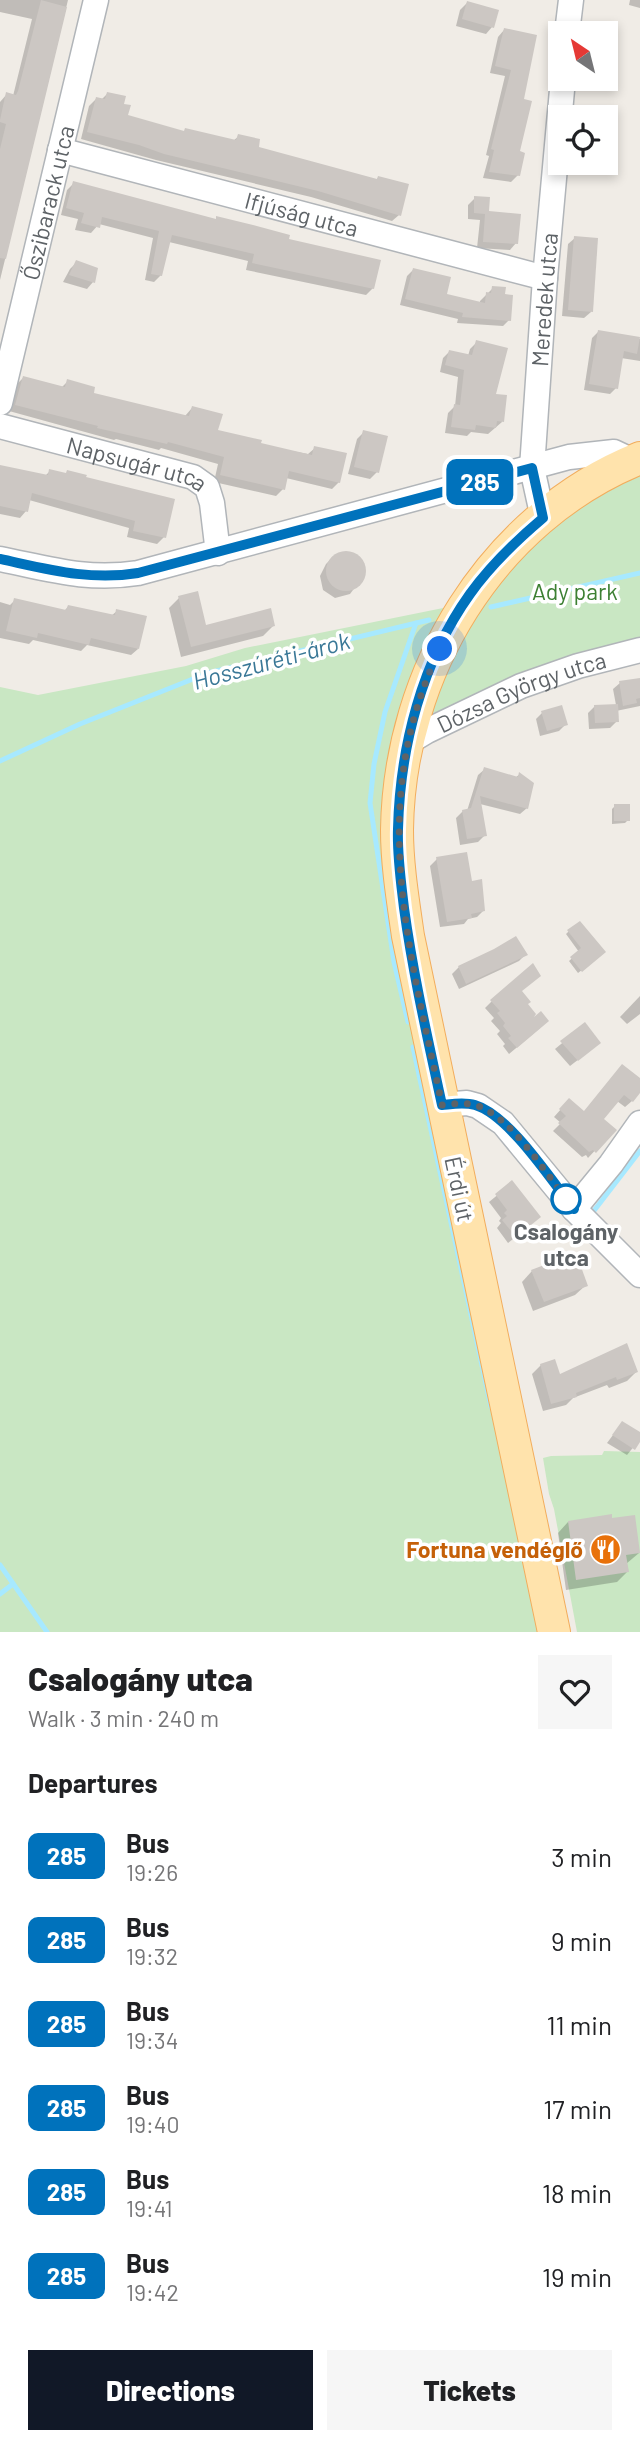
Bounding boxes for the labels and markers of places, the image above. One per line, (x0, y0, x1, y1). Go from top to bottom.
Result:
marker: Csalogány utca (551, 1184, 581, 1214)
place label: Csalogány utca (514, 1217, 619, 1271)
restaurant icon: Fortuna vendéglő (589, 1532, 623, 1566)
place label: Fortuna vendéglő (406, 1535, 583, 1563)

